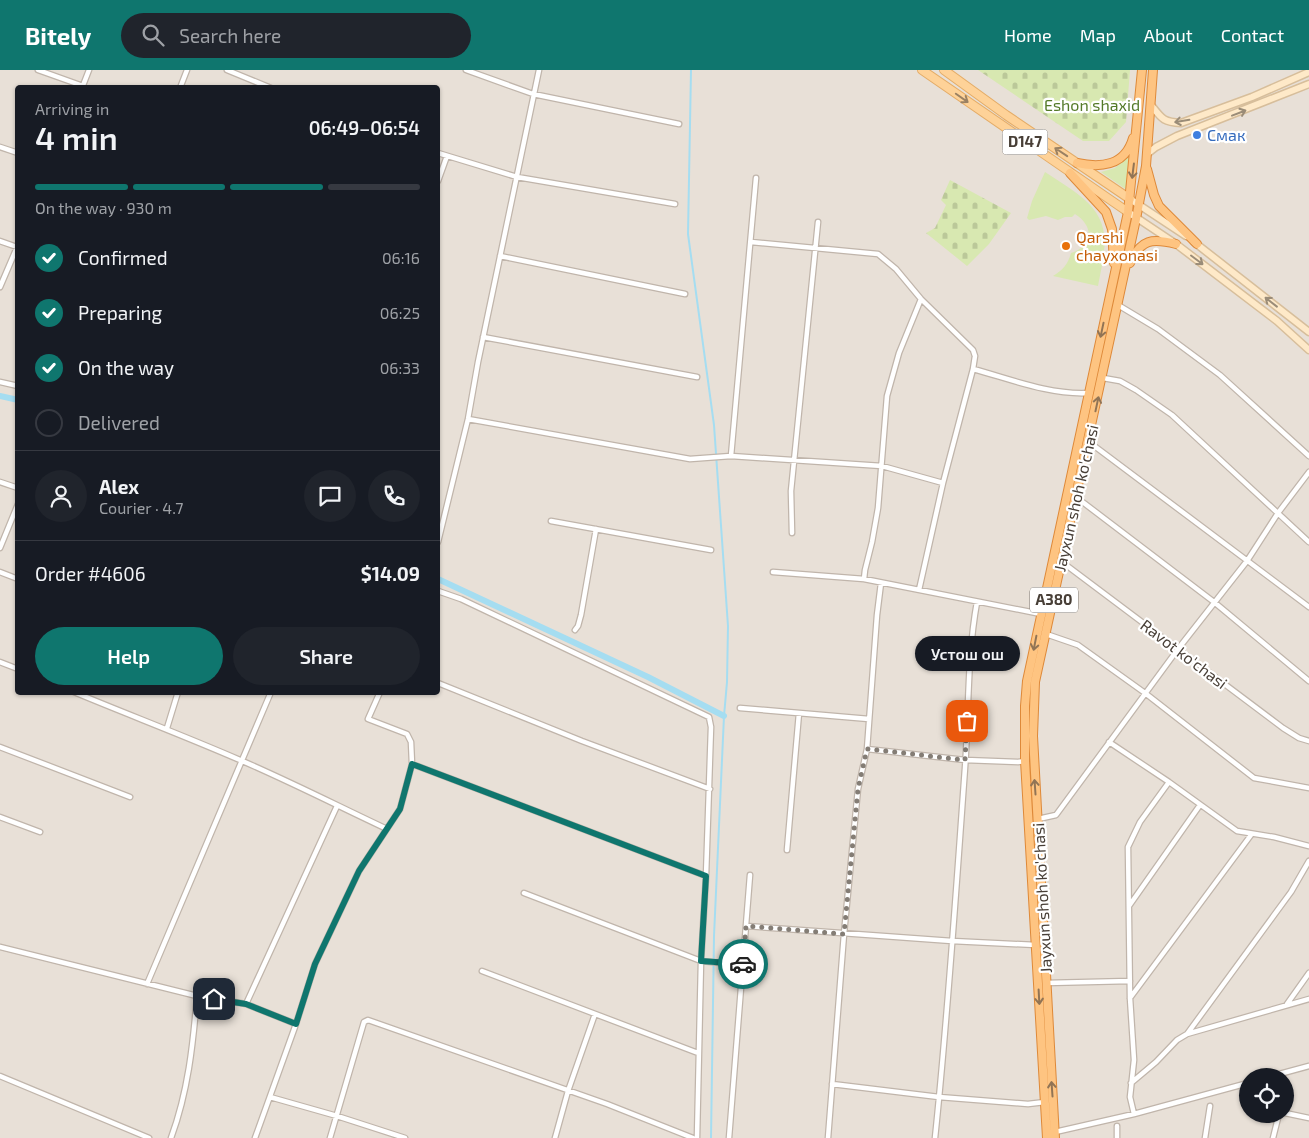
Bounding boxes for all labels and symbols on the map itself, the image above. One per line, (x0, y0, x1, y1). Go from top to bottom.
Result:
one-way arrow (955, 93, 969, 103)
park label: Eshon shaxid (1044, 95, 1140, 114)
one-way arrow (1232, 107, 1247, 116)
one-way arrow (1175, 117, 1191, 127)
place label: Смак (1207, 125, 1246, 144)
marker: Смак (1191, 129, 1203, 141)
road number: D147 (1002, 130, 1048, 154)
one-way arrow (1054, 147, 1068, 157)
one-way arrow (1128, 163, 1138, 179)
place label: Qarshi chayxonasi (1076, 227, 1158, 264)
marker: Qarshi chayxonasi (1060, 240, 1072, 252)
one-way arrow (1190, 255, 1204, 265)
one-way arrow (1264, 297, 1278, 307)
one-way arrow (1097, 322, 1106, 338)
one-way arrow (1093, 397, 1102, 413)
street label: Jayxun shoh ko'chasi (1049, 423, 1102, 573)
road number: A380 (1030, 588, 1078, 612)
street label: Ravot ko'chasi (1137, 615, 1231, 692)
one-way arrow (1029, 635, 1039, 651)
callout: Устош ош (914, 636, 1020, 671)
pin (946, 700, 988, 742)
one-way arrow (1031, 780, 1040, 796)
street label: Jayxun shoh ko'chasi (1028, 822, 1055, 974)
courier (718, 939, 768, 989)
pin (193, 978, 235, 1020)
one-way arrow (1034, 989, 1043, 1005)
one-way arrow (1048, 1082, 1057, 1098)

